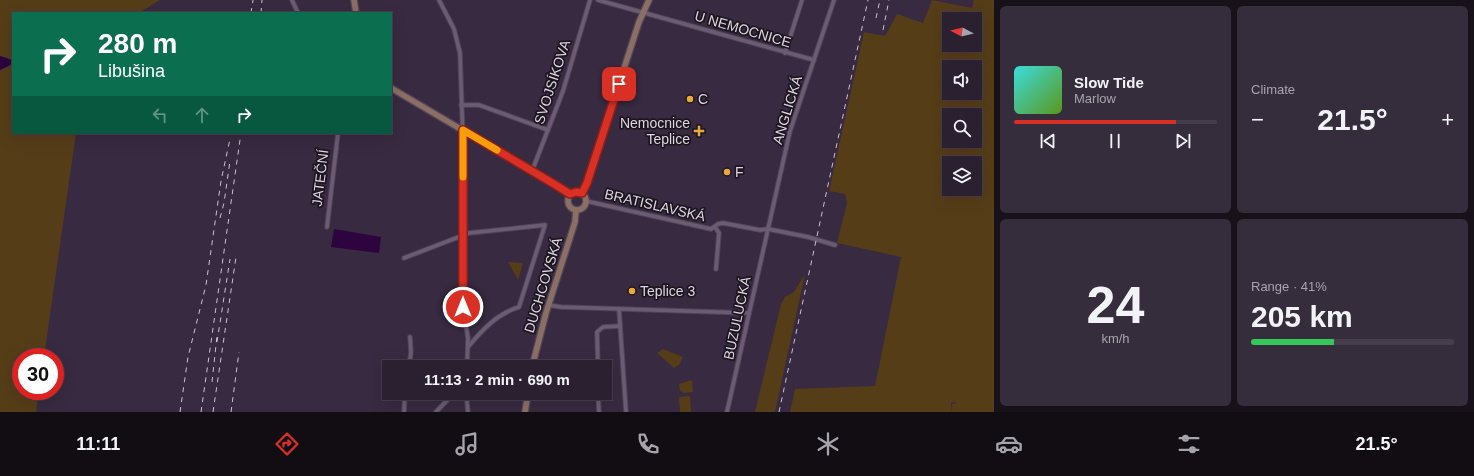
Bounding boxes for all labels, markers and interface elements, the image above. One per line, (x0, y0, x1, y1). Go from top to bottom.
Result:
street label: U NEMOCNICE (693, 8, 793, 50)
north arrow (942, 12, 982, 52)
map controls (942, 12, 982, 196)
icon: right (32, 28, 84, 80)
text: 280 m (98, 28, 177, 59)
street label: SVOJSÍKOVA (531, 37, 573, 126)
button: sound (942, 60, 982, 100)
text: Libušina (98, 61, 165, 81)
pin (602, 67, 636, 101)
icon: arrive (608, 73, 630, 95)
street label: ANGLICKÁ (769, 73, 805, 146)
text: Slow Tide (1074, 74, 1144, 91)
text: Climate (1251, 82, 1295, 97)
place label: C (698, 91, 708, 107)
text: Marlow (1074, 91, 1116, 106)
marker: C (685, 94, 695, 104)
text: 21.5° (1317, 103, 1388, 136)
icon: left (149, 104, 171, 126)
icon: ahead (191, 104, 213, 126)
icon: right (233, 104, 255, 126)
text: − (1251, 107, 1264, 132)
text: + (1441, 107, 1454, 132)
button: search (942, 108, 982, 148)
place label: Nemocnice Teplice (620, 115, 690, 147)
marker: Nemocnice Teplice (693, 125, 705, 137)
icon: previous (1037, 130, 1059, 152)
icon: pause (1104, 130, 1126, 152)
icon: next (1172, 130, 1194, 152)
street label: JATEČNÍ (309, 148, 331, 207)
button: layers (942, 156, 982, 196)
place label: F (735, 164, 744, 180)
marker: F (722, 167, 732, 177)
street label: BRATISLAVSKÁ (603, 186, 708, 225)
street label: DUCHCOVSKÁ (521, 235, 565, 335)
street label: BUZULUCKÁ (720, 274, 754, 361)
text: 24 (1087, 276, 1144, 334)
text: Range · 41% (1251, 279, 1327, 294)
place label: Teplice 3 (640, 283, 695, 299)
position arrow (442, 286, 484, 328)
marker: Teplice 3 (627, 286, 637, 296)
text: 205 km (1251, 300, 1353, 333)
text: km/h (1101, 331, 1130, 346)
speed limit sign: 30 (12, 348, 64, 400)
text: 11:13 · 2 min · 690 m (424, 371, 570, 388)
icon: directions (273, 430, 301, 458)
icon: music (453, 430, 481, 458)
icon: phone (634, 430, 662, 458)
icon: climate (814, 430, 842, 458)
icon: car (995, 430, 1023, 458)
icon: filters (1175, 430, 1203, 458)
text: 11:11 (76, 434, 120, 454)
text: 21.5° (1355, 434, 1398, 454)

